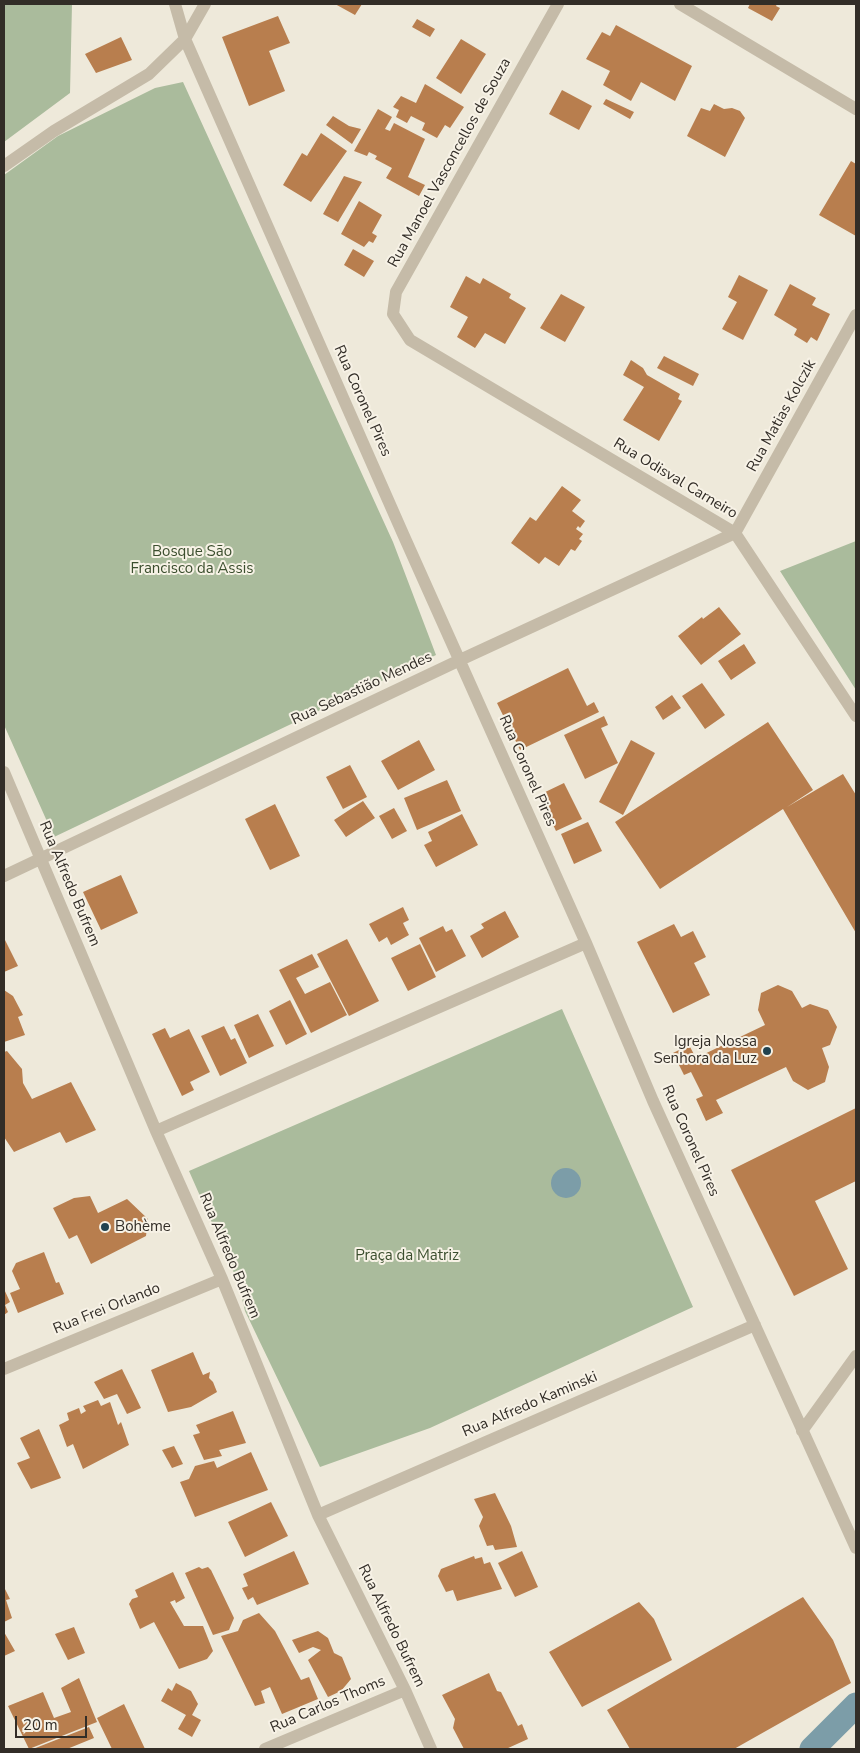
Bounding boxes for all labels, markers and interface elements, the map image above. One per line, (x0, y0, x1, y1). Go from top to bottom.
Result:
street label: Rua Manoel Vasconcellos de Souza (385, 55, 515, 271)
street label: Rua Coronel Pires (329, 343, 395, 459)
street label: Rua Matias Kolczik (744, 357, 820, 475)
street label: Rua Odisval Carneiro (610, 435, 740, 523)
park label: Bosque São Francisco da Assis (131, 543, 253, 578)
street label: Rua Sebastião Mendes (289, 648, 435, 730)
street label: Rua Coronel Pires (494, 713, 560, 829)
street label: Rua Alfredo Bufrem (34, 819, 104, 949)
place label: Igreja Nossa Senhora da Luz (653, 1033, 757, 1068)
marker: Igreja Nossa Senhora da Luz (761, 1045, 773, 1057)
street label: Rua Coronel Pires (657, 1083, 723, 1199)
street label: Rua Alfredo Bufrem (194, 1191, 264, 1321)
place label: Bohème (115, 1218, 171, 1236)
marker: Bohème (99, 1221, 111, 1233)
park label: Praça da Matriz (355, 1247, 459, 1265)
street label: Rua Frei Orlando (51, 1279, 163, 1339)
street label: Rua Alfredo Kaminski (460, 1368, 600, 1442)
street label: Rua Alfredo Bufrem (353, 1562, 429, 1690)
street label: Rua Carlos Thoms (268, 1673, 388, 1737)
scale bar (18, 1706, 90, 1738)
text: 20 m (23, 1715, 58, 1735)

